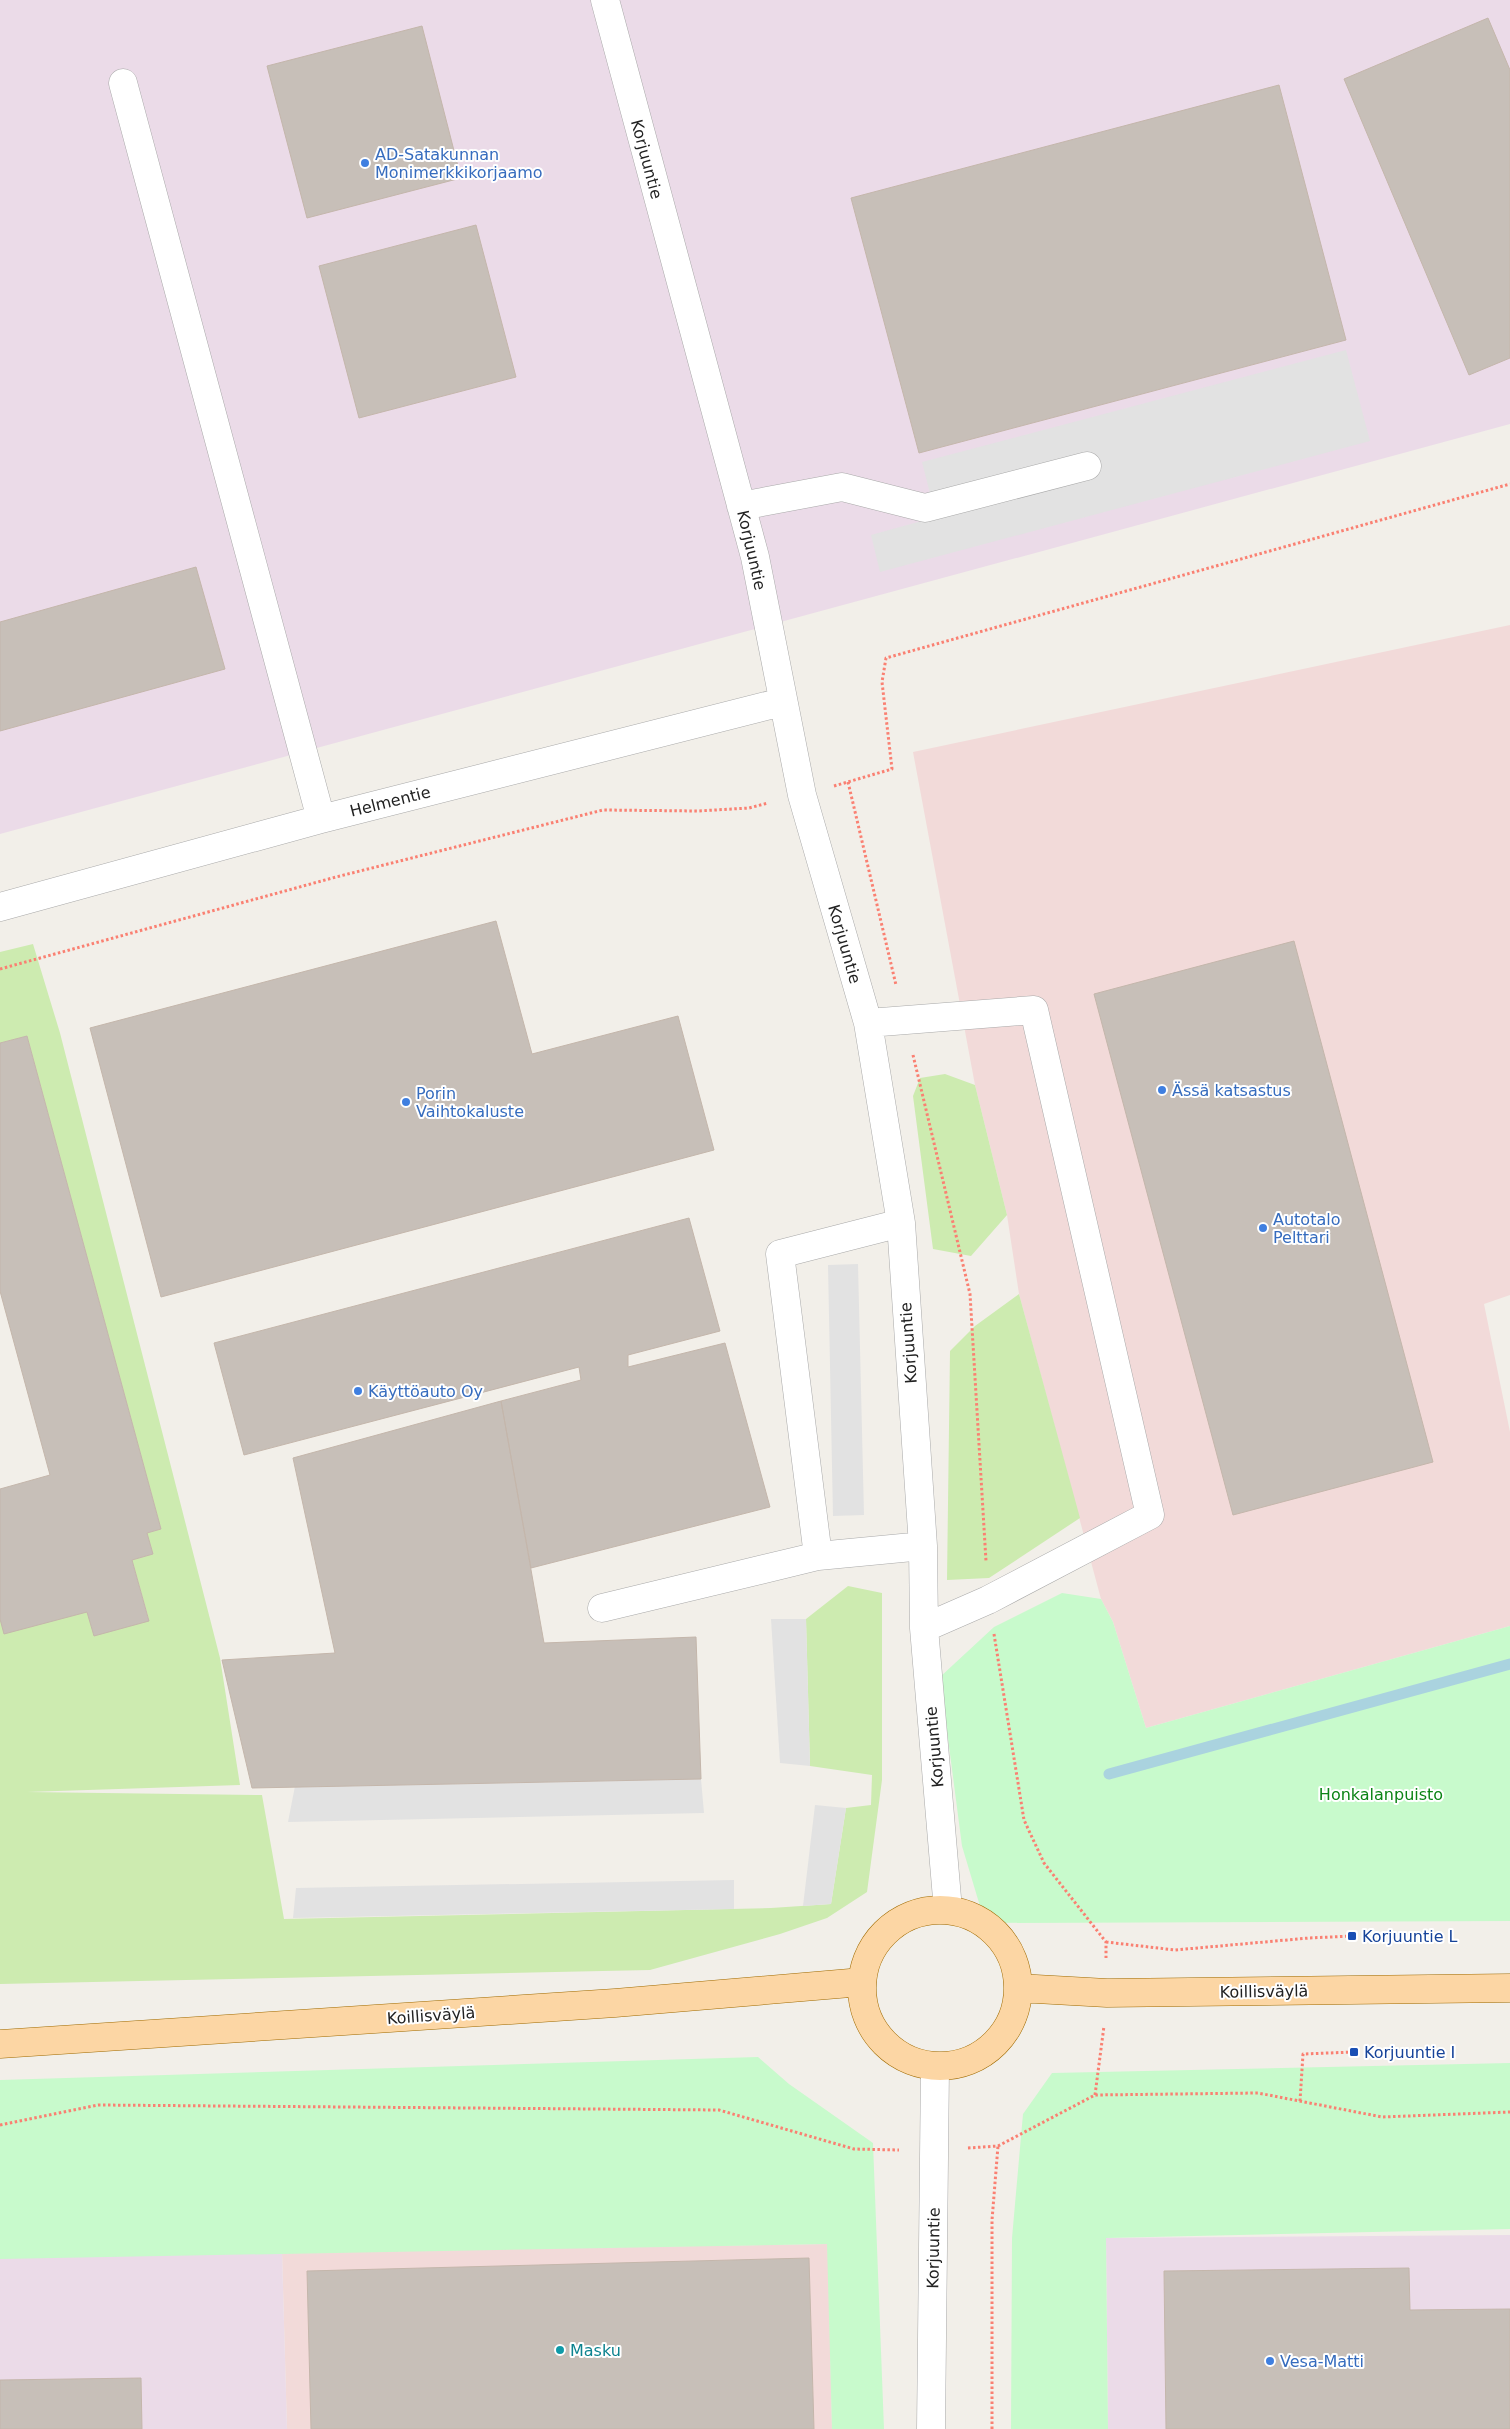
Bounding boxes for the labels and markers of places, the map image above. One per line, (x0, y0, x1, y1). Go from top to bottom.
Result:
place label: AD-Satakunnan Monimerkkikorjaamo (375, 145, 543, 182)
marker: AD-Satakunnan Monimerkkikorjaamo (359, 157, 371, 169)
place label: Ässä katsastus (1172, 1081, 1291, 1100)
place label: Porin Vaihtokaluste (416, 1084, 524, 1121)
marker: Ässä katsastus (1156, 1084, 1168, 1096)
marker: Porin Vaihtokaluste (400, 1096, 412, 1108)
place label: Autotalo Pelttari (1273, 1210, 1340, 1247)
marker: Autotalo Pelttari (1257, 1222, 1269, 1234)
place label: Käyttöauto Oy (368, 1382, 483, 1401)
marker: Käyttöauto Oy (352, 1385, 364, 1397)
place label: Korjuuntie L (1362, 1927, 1458, 1946)
marker: Korjuuntie L (1346, 1930, 1358, 1942)
place label: Korjuuntie I (1364, 2043, 1455, 2062)
marker: Korjuuntie I (1348, 2046, 1360, 2058)
place label: Masku (570, 2341, 621, 2360)
marker: Masku (554, 2344, 566, 2356)
place label: Vesa-Matti (1280, 2352, 1364, 2371)
marker: Vesa-Matti (1264, 2355, 1276, 2367)

